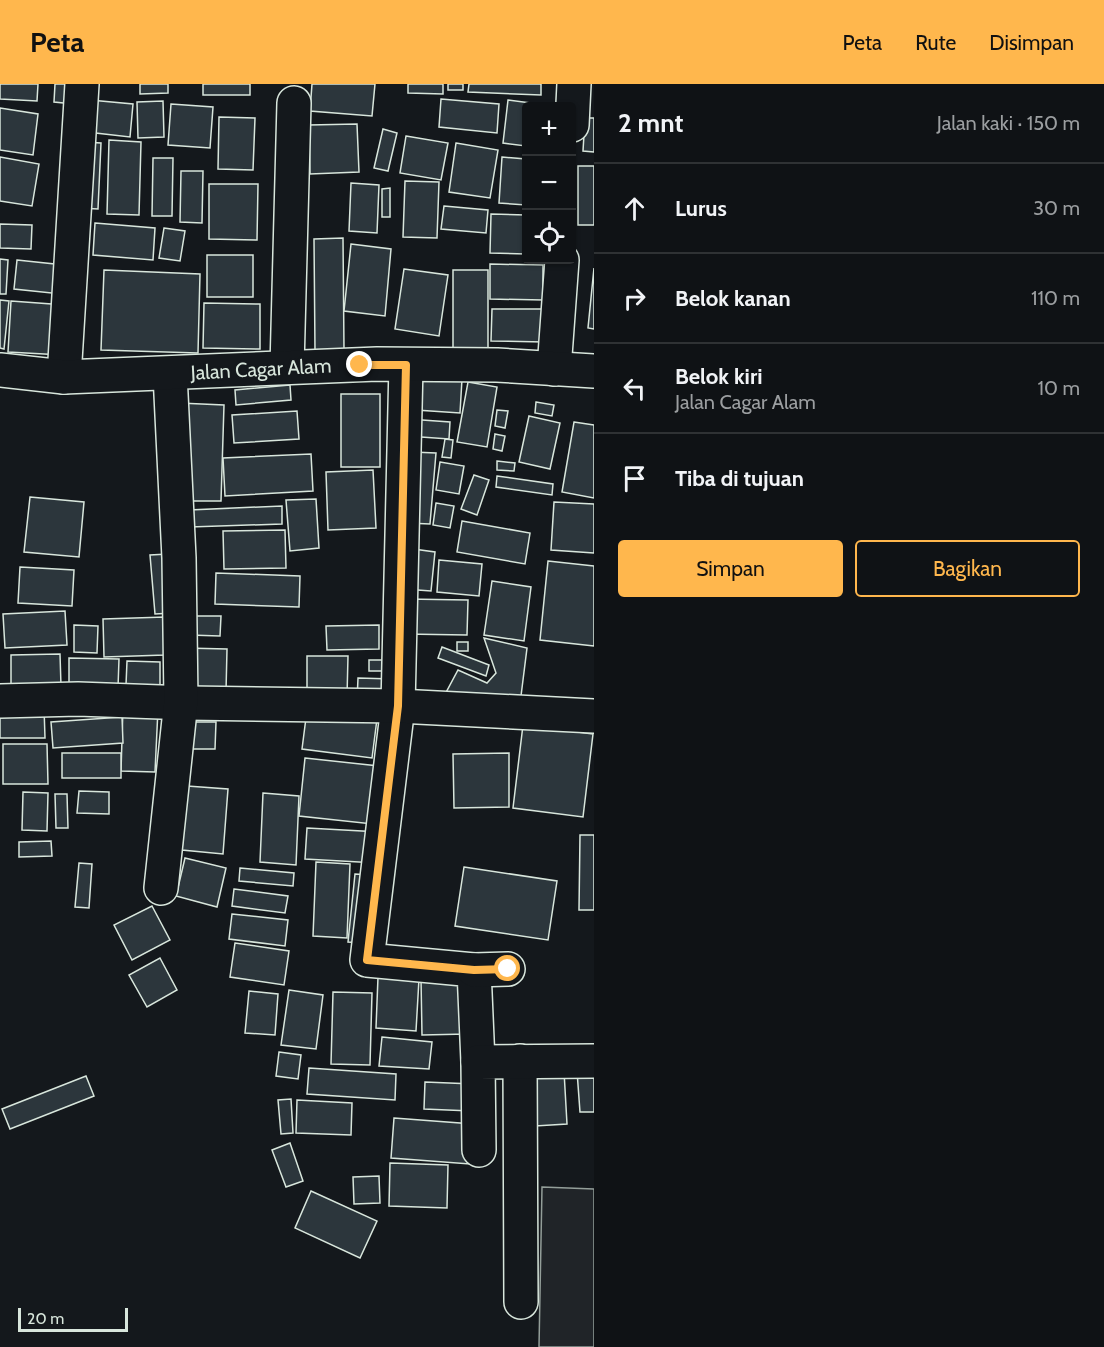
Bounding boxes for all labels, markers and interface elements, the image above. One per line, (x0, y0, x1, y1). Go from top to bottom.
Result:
text: Peta (30, 25, 84, 59)
text: Peta (843, 30, 882, 55)
text: Rute (915, 30, 956, 55)
text: Disimpan (989, 30, 1074, 55)
map controls (522, 102, 576, 264)
button: + (522, 102, 576, 156)
text: 2 mnt (618, 107, 683, 139)
text: Jalan kaki · 150 m (937, 111, 1080, 135)
button: − (522, 156, 576, 210)
icon: ahead (618, 192, 651, 225)
text: Lurus (675, 195, 727, 222)
text: 30 m (1033, 196, 1080, 220)
button: locate (522, 210, 576, 264)
icon: right (618, 282, 651, 315)
text: Belok kanan (675, 285, 791, 312)
text: 110 m (1031, 286, 1080, 310)
route end (346, 351, 372, 377)
street label: Jalan Cagar Alam (189, 353, 332, 385)
text: Belok kiri (675, 363, 762, 390)
icon: left (618, 372, 651, 405)
text: 10 m (1037, 376, 1080, 400)
text: Jalan Cagar Alam (675, 390, 816, 414)
icon: arrive (618, 462, 651, 495)
text: Tiba di tujuan (675, 465, 804, 492)
button: Simpan (618, 540, 843, 597)
button: Bagikan (855, 540, 1080, 597)
route start (494, 955, 520, 981)
scale bar (18, 1305, 128, 1332)
text: 20 m (27, 1309, 64, 1328)

